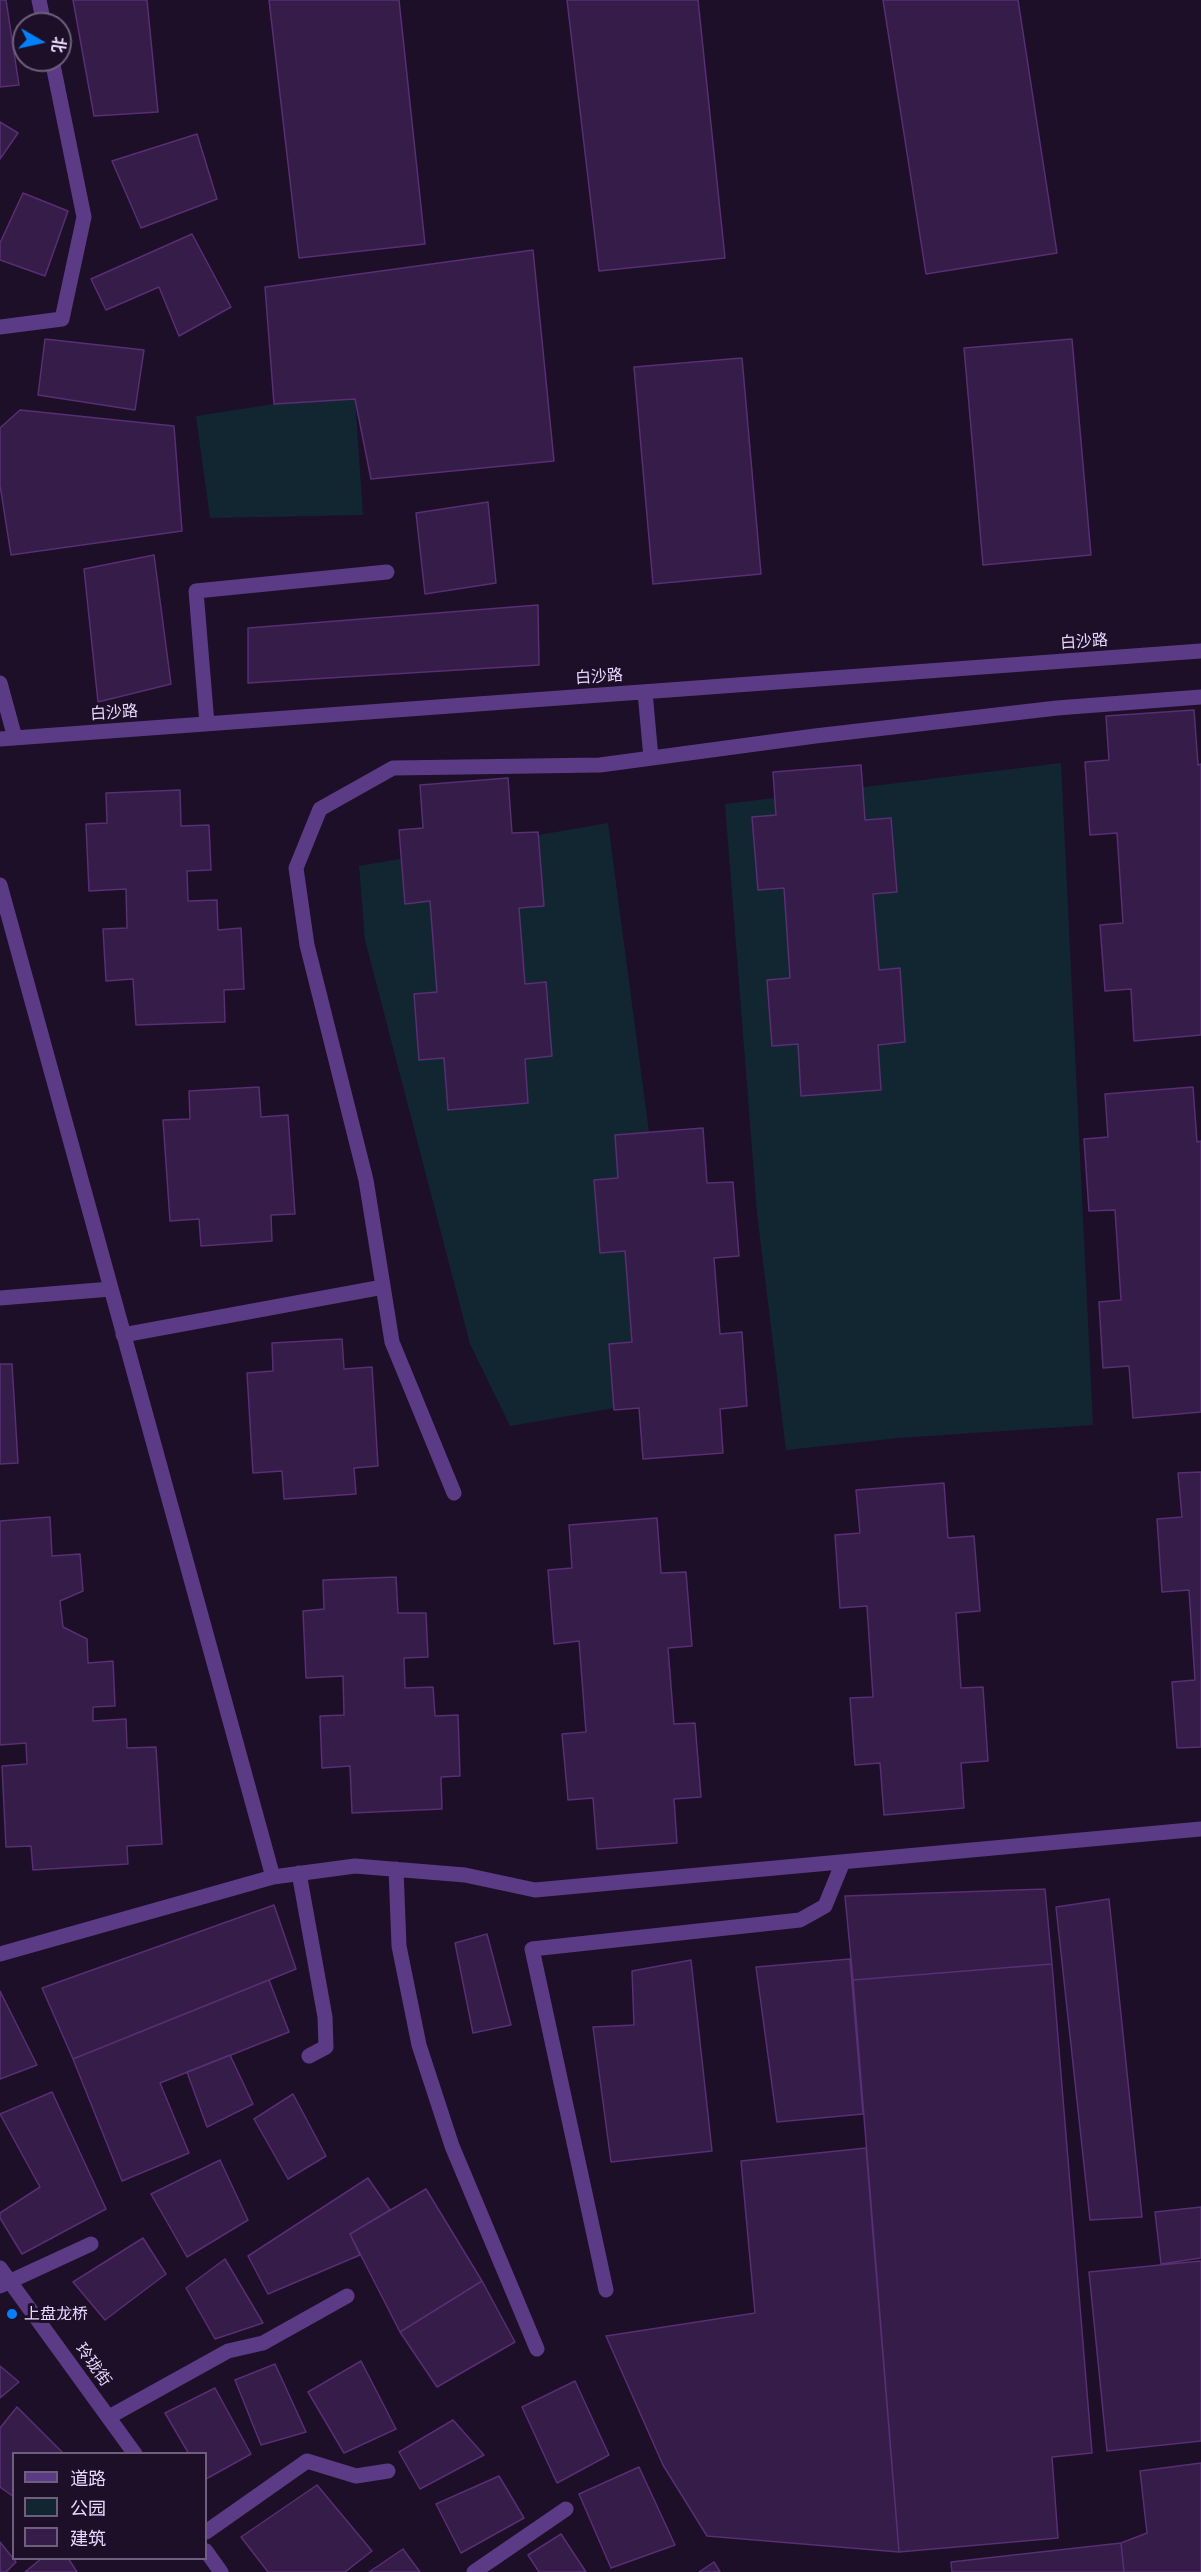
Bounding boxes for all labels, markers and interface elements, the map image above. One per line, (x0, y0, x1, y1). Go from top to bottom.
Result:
north arrow (12, 12, 72, 72)
text: 北 (48, 35, 69, 54)
street label: 白沙路 (1059, 631, 1109, 653)
street label: 白沙路 (574, 666, 624, 688)
street label: 白沙路 (89, 702, 139, 724)
place label: 上盘龙桥 (24, 2304, 88, 2324)
marker: 上盘龙桥 (5, 2307, 19, 2321)
street label: 玲珑街 (71, 2340, 115, 2390)
legend (12, 2452, 207, 2560)
text: 道路 (70, 2468, 106, 2489)
text: 公园 (70, 2498, 106, 2519)
text: 建筑 (70, 2528, 106, 2549)

